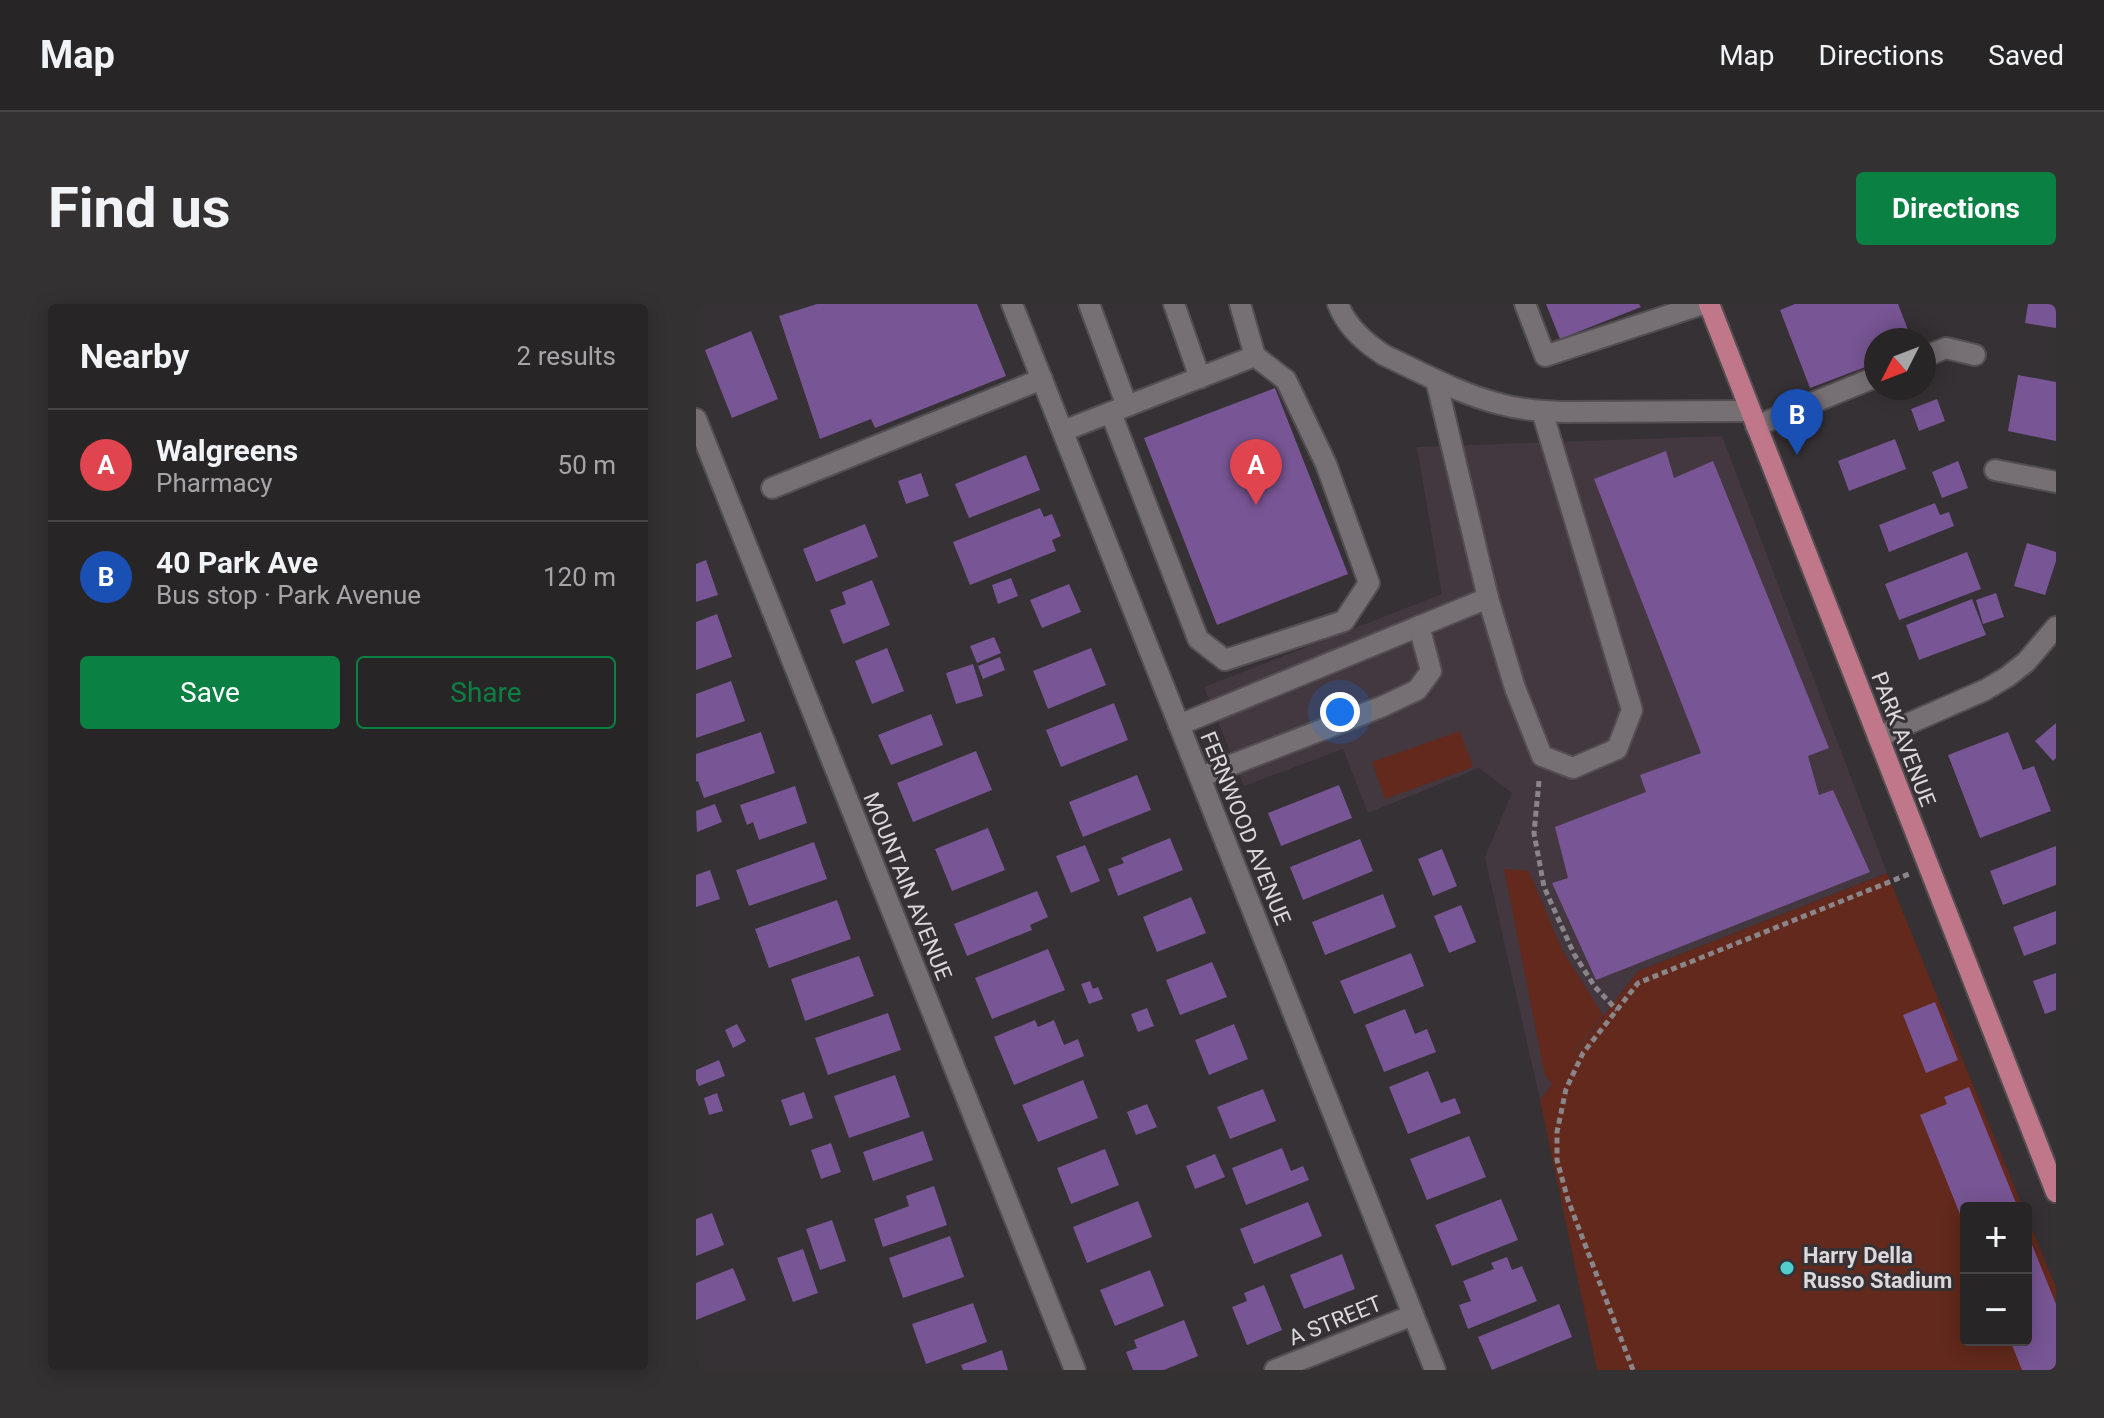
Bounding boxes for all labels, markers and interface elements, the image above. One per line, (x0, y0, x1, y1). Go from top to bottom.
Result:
text: Map (40, 33, 115, 77)
text: Map (1719, 39, 1775, 72)
text: Directions (1819, 39, 1944, 72)
text: Saved (1988, 39, 2064, 72)
button: Directions (1856, 172, 2056, 245)
text: Find us (48, 175, 231, 241)
north arrow (1864, 328, 1936, 400)
text: Nearby (80, 336, 189, 376)
text: 2 results (517, 341, 616, 371)
pin: B (1771, 389, 1823, 455)
text: Walgreens (156, 433, 298, 468)
pin: A (1230, 439, 1282, 505)
text: A (97, 450, 115, 480)
text: 50 m (558, 450, 616, 480)
text: Pharmacy (156, 468, 273, 498)
text: 40 Park Ave (156, 545, 318, 580)
text: B (98, 562, 114, 592)
text: 120 m (543, 562, 616, 592)
text: Bus stop · Park Avenue (156, 580, 421, 610)
button: Save (80, 656, 340, 729)
button: Share (356, 656, 616, 729)
street label: PARK AVENUE (1866, 668, 1941, 810)
your location (1320, 692, 1360, 732)
street label: FERNWOOD AVENUE (1195, 728, 1296, 928)
street label: MOUNTAIN AVENUE (858, 789, 957, 984)
map controls (1960, 1202, 2032, 1346)
button: + (1960, 1202, 2032, 1274)
place label: Harry Della Russo Stadium (1803, 1243, 1952, 1293)
marker: Harry Della Russo Stadium (1778, 1259, 1796, 1277)
button: − (1960, 1274, 2032, 1346)
street label: A STREET (1285, 1291, 1385, 1350)

